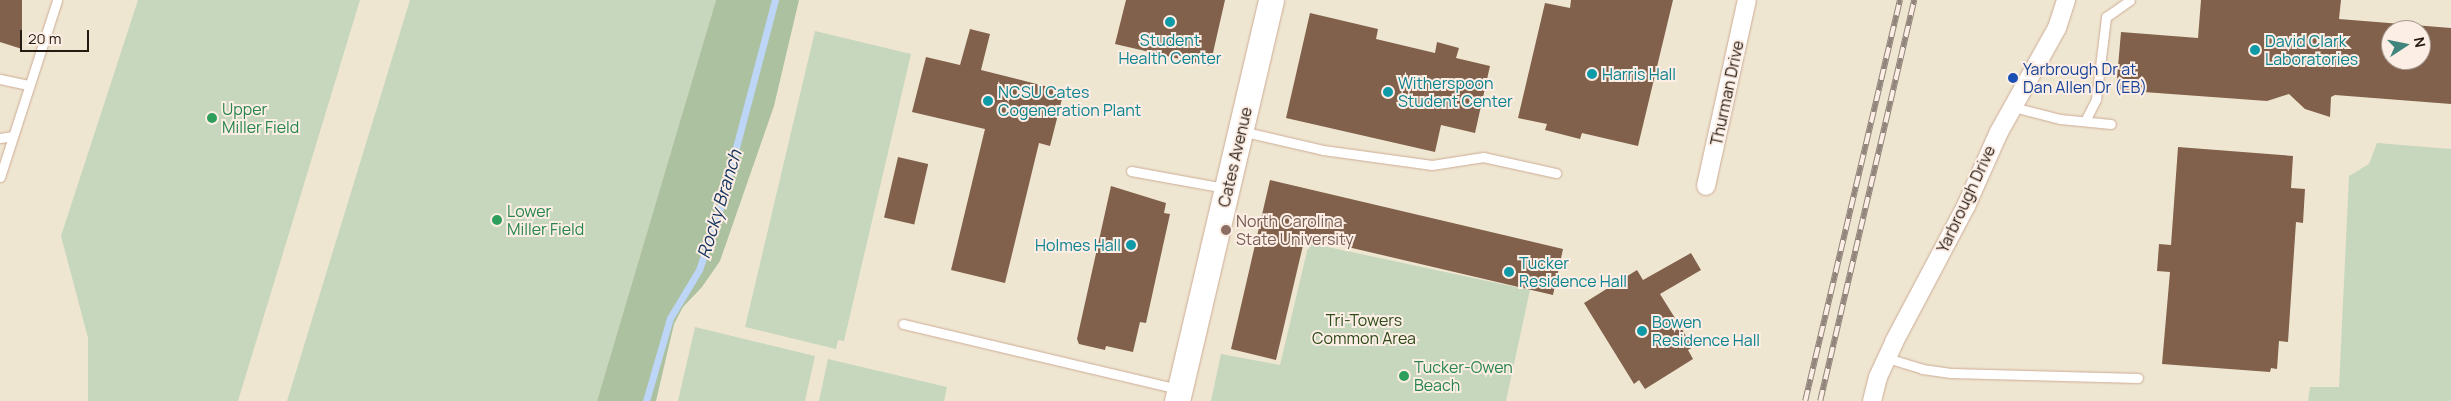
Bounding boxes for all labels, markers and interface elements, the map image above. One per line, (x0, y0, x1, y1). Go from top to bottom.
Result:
marker: Student Health Center (1164, 16, 1176, 28)
scale bar (22, 20, 91, 52)
north arrow (2381, 20, 2431, 70)
text: 20 m (28, 28, 61, 49)
place label: Student Health Center (1118, 30, 1222, 68)
place label: David Clark Laboratories (2265, 31, 2358, 69)
text: N (2410, 35, 2431, 49)
street label: Thurman Drive (1706, 39, 1748, 147)
marker: David Clark Laboratories (2249, 44, 2261, 56)
place label: Yarbrough Dr at Dan Allen Dr (EB) (2023, 59, 2147, 97)
place label: Harris Hall (1602, 64, 1676, 84)
marker: Harris Hall (1586, 68, 1598, 80)
marker: Yarbrough Dr at Dan Allen Dr (EB) (2007, 72, 2019, 84)
place label: Witherspoon Student Center (1398, 73, 1513, 111)
place label: NCSU Cates Cogeneration Plant (998, 82, 1141, 120)
marker: Witherspoon Student Center (1382, 86, 1394, 98)
marker: NCSU Cates Cogeneration Plant (982, 95, 994, 107)
place label: Upper Miller Field (222, 99, 299, 137)
street label: Cates Avenue (1214, 105, 1256, 209)
marker: Upper Miller Field (206, 112, 218, 124)
street label: Yarbrough Drive (1933, 142, 1999, 256)
water label: Rocky Branch (692, 147, 746, 261)
place label: Lower Miller Field (507, 201, 584, 239)
place label: North Carolina State University (1236, 211, 1354, 249)
marker: Lower Miller Field (491, 214, 503, 226)
marker: North Carolina State University (1220, 224, 1232, 236)
place label: Holmes Hall (1035, 235, 1121, 255)
marker: Holmes Hall (1125, 239, 1137, 251)
place label: Tucker Residence Hall (1519, 253, 1627, 291)
marker: Tucker Residence Hall (1503, 266, 1515, 278)
park label: Tri-Towers Common Area (1312, 310, 1416, 348)
place label: Bowen Residence Hall (1652, 312, 1760, 350)
marker: Bowen Residence Hall (1636, 325, 1648, 337)
place label: Tucker-Owen Beach (1414, 357, 1513, 395)
marker: Tucker-Owen Beach (1398, 370, 1410, 382)

